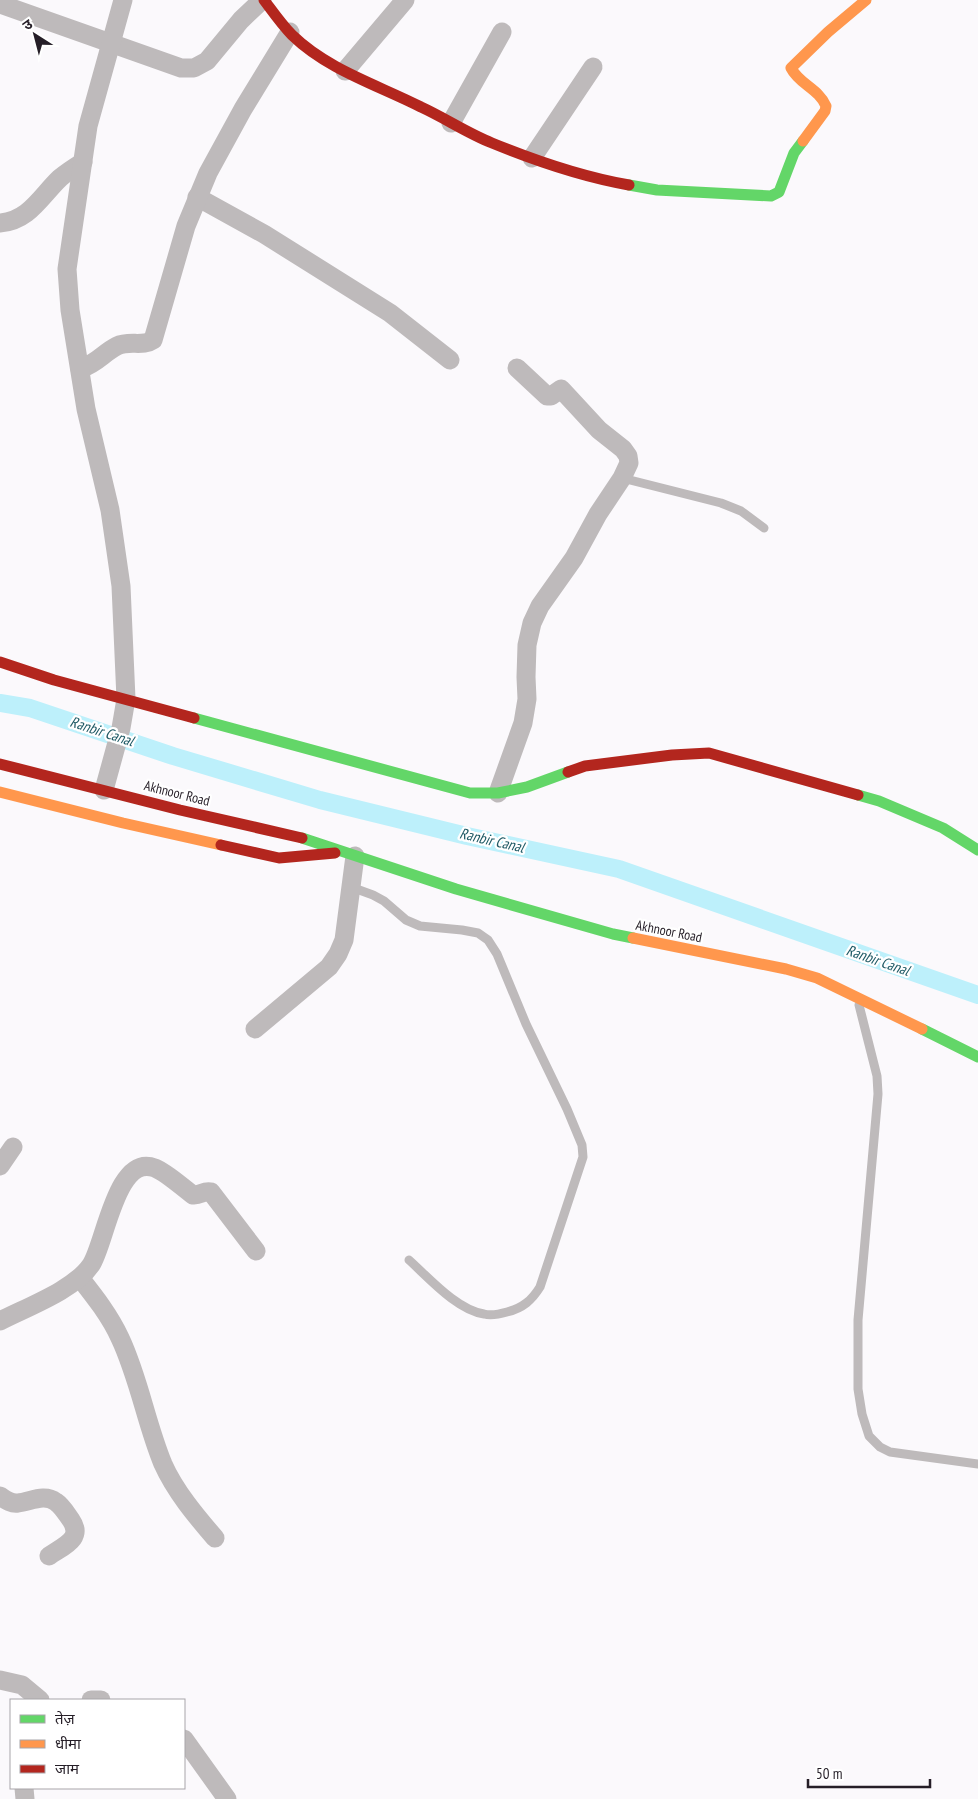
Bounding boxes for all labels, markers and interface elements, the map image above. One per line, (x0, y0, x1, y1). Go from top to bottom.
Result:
north arrow (10, 10, 60, 60)
text: उ (19, 14, 37, 34)
water label: Ranbir Canal (68, 712, 138, 751)
street label: Akhnoor Road (142, 776, 212, 810)
water label: Ranbir Canal (458, 823, 528, 857)
street label: Akhnoor Road (634, 916, 704, 946)
water label: Ranbir Canal (844, 940, 914, 980)
legend (10, 1699, 185, 1789)
text: तेज़ (55, 1709, 76, 1728)
text: धीमा (55, 1734, 82, 1753)
scale bar (808, 1756, 930, 1788)
text: जाम (55, 1759, 80, 1778)
text: 50 m (816, 1764, 842, 1783)

